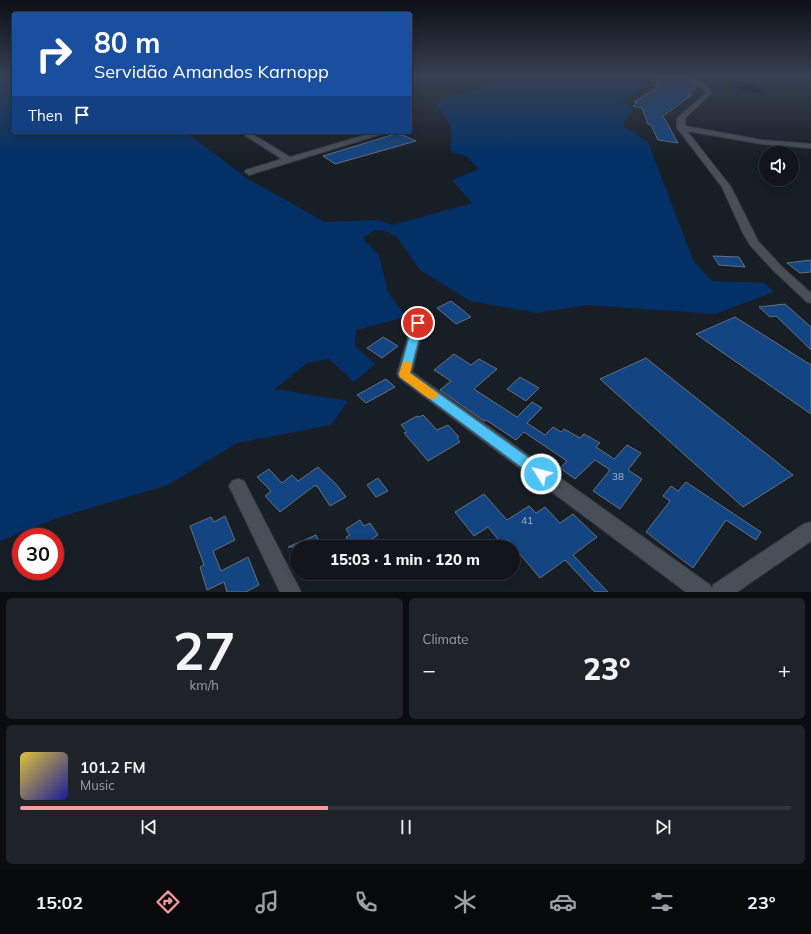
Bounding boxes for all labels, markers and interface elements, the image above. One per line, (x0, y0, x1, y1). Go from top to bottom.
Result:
text: 80 m (94, 25, 160, 60)
icon: right (28, 28, 80, 80)
text: Servidão Amandos Karnopp (94, 60, 329, 83)
icon: arrive (71, 104, 93, 126)
text: Then (28, 106, 63, 125)
map controls (759, 146, 799, 186)
button: sound (759, 146, 799, 186)
pin (401, 306, 435, 340)
icon: arrive (407, 312, 429, 334)
position arrow (520, 453, 562, 495)
house number: 38 (612, 470, 624, 483)
house number: 41 (521, 514, 533, 527)
speed limit sign: 30 (12, 528, 64, 580)
text: 15:03 · 1 min · 120 m (330, 550, 480, 569)
text: 27 (173, 618, 235, 683)
text: Climate (423, 631, 468, 647)
text: 23° (583, 650, 631, 688)
text: − (423, 656, 436, 684)
text: + (778, 656, 791, 684)
text: km/h (190, 677, 219, 693)
text: 101.2 FM (80, 758, 145, 777)
text: Music (80, 777, 115, 793)
icon: previous (138, 816, 160, 838)
icon: pause (395, 816, 417, 838)
icon: next (652, 816, 674, 838)
icon: directions (154, 888, 182, 916)
icon: music (253, 888, 281, 916)
icon: phone (352, 888, 380, 916)
icon: climate (451, 888, 479, 916)
icon: car (549, 888, 577, 916)
icon: filters (648, 888, 676, 916)
text: 15:02 (35, 891, 83, 914)
text: 23° (747, 891, 776, 914)

